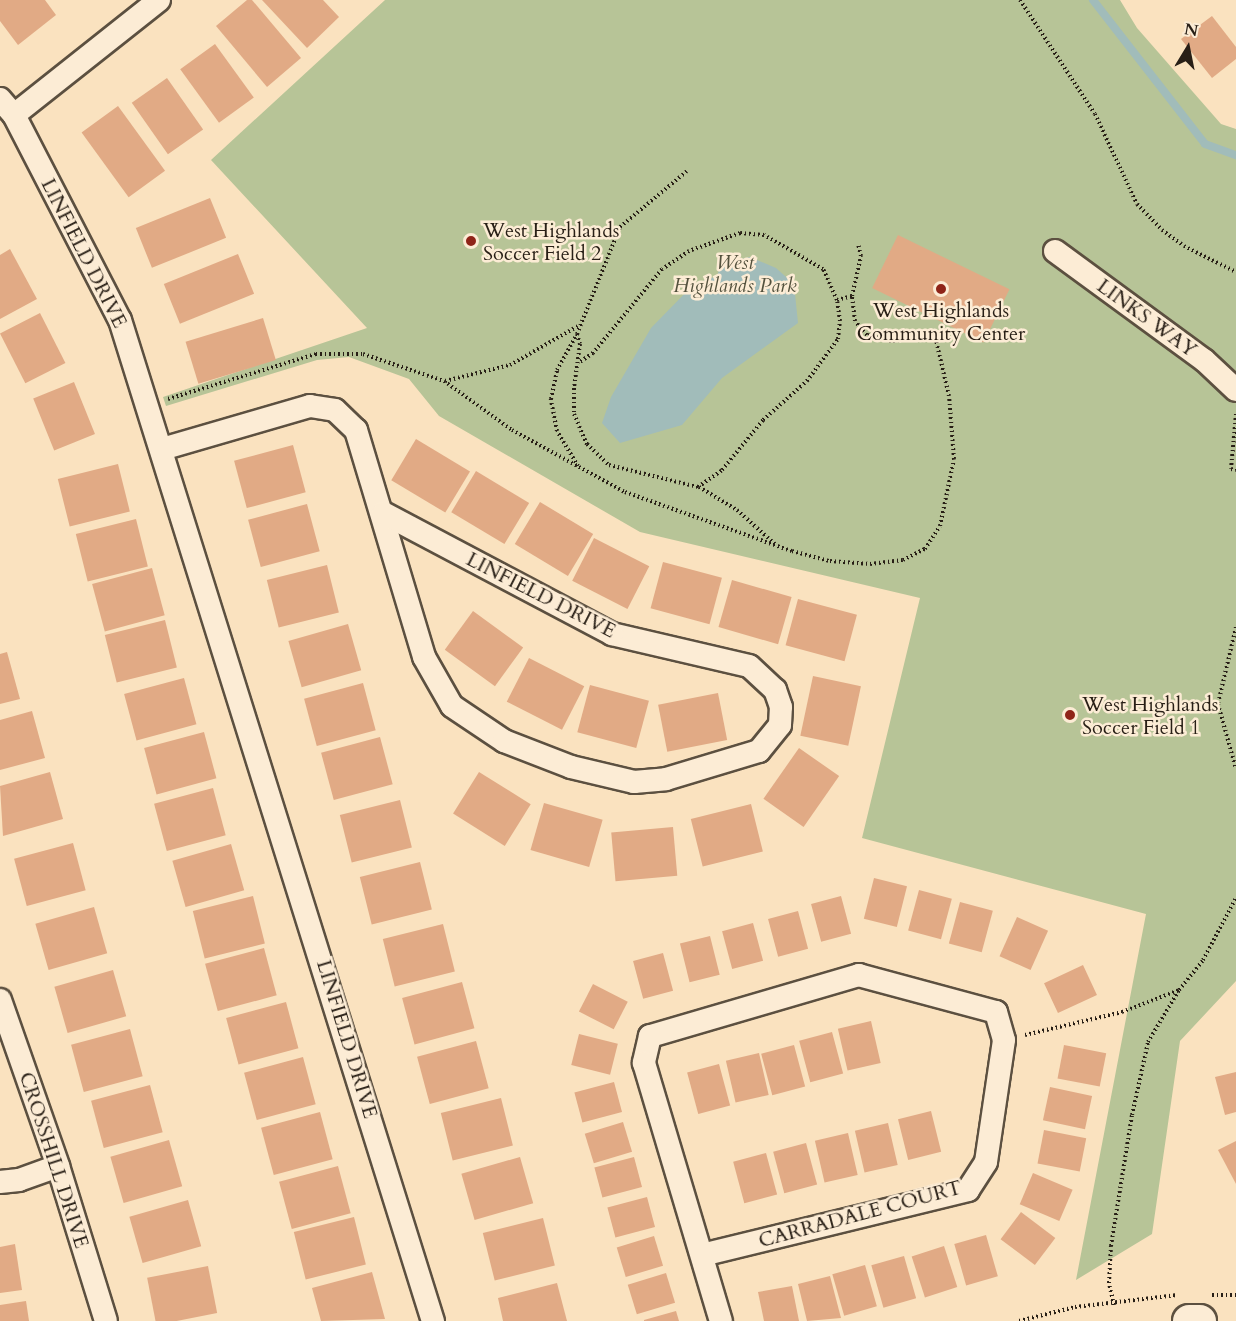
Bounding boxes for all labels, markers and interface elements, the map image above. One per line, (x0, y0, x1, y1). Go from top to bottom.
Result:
north arrow (1158, 18, 1218, 78)
text: N (1182, 18, 1200, 42)
street label: LINFIELD DRIVE (36, 174, 132, 332)
place label: West Highlands Soccer Field 2 (483, 218, 620, 265)
marker: West Highlands Soccer Field 2 (464, 234, 478, 248)
park label: West Highlands Park (673, 250, 797, 297)
street label: LINKS WAY (1092, 274, 1202, 362)
marker: West Highlands Community Center (934, 282, 948, 296)
place label: West Highlands Community Center (857, 298, 1025, 345)
street label: LINFIELD DRIVE (462, 547, 620, 643)
place label: West Highlands Soccer Field 1 (1082, 692, 1219, 739)
marker: West Highlands Soccer Field 1 (1063, 708, 1077, 722)
street label: LINFIELD DRIVE (312, 957, 382, 1121)
street label: CROSSHILL DRIVE (14, 1069, 94, 1251)
street label: CARRADALE COURT (756, 1175, 964, 1253)

